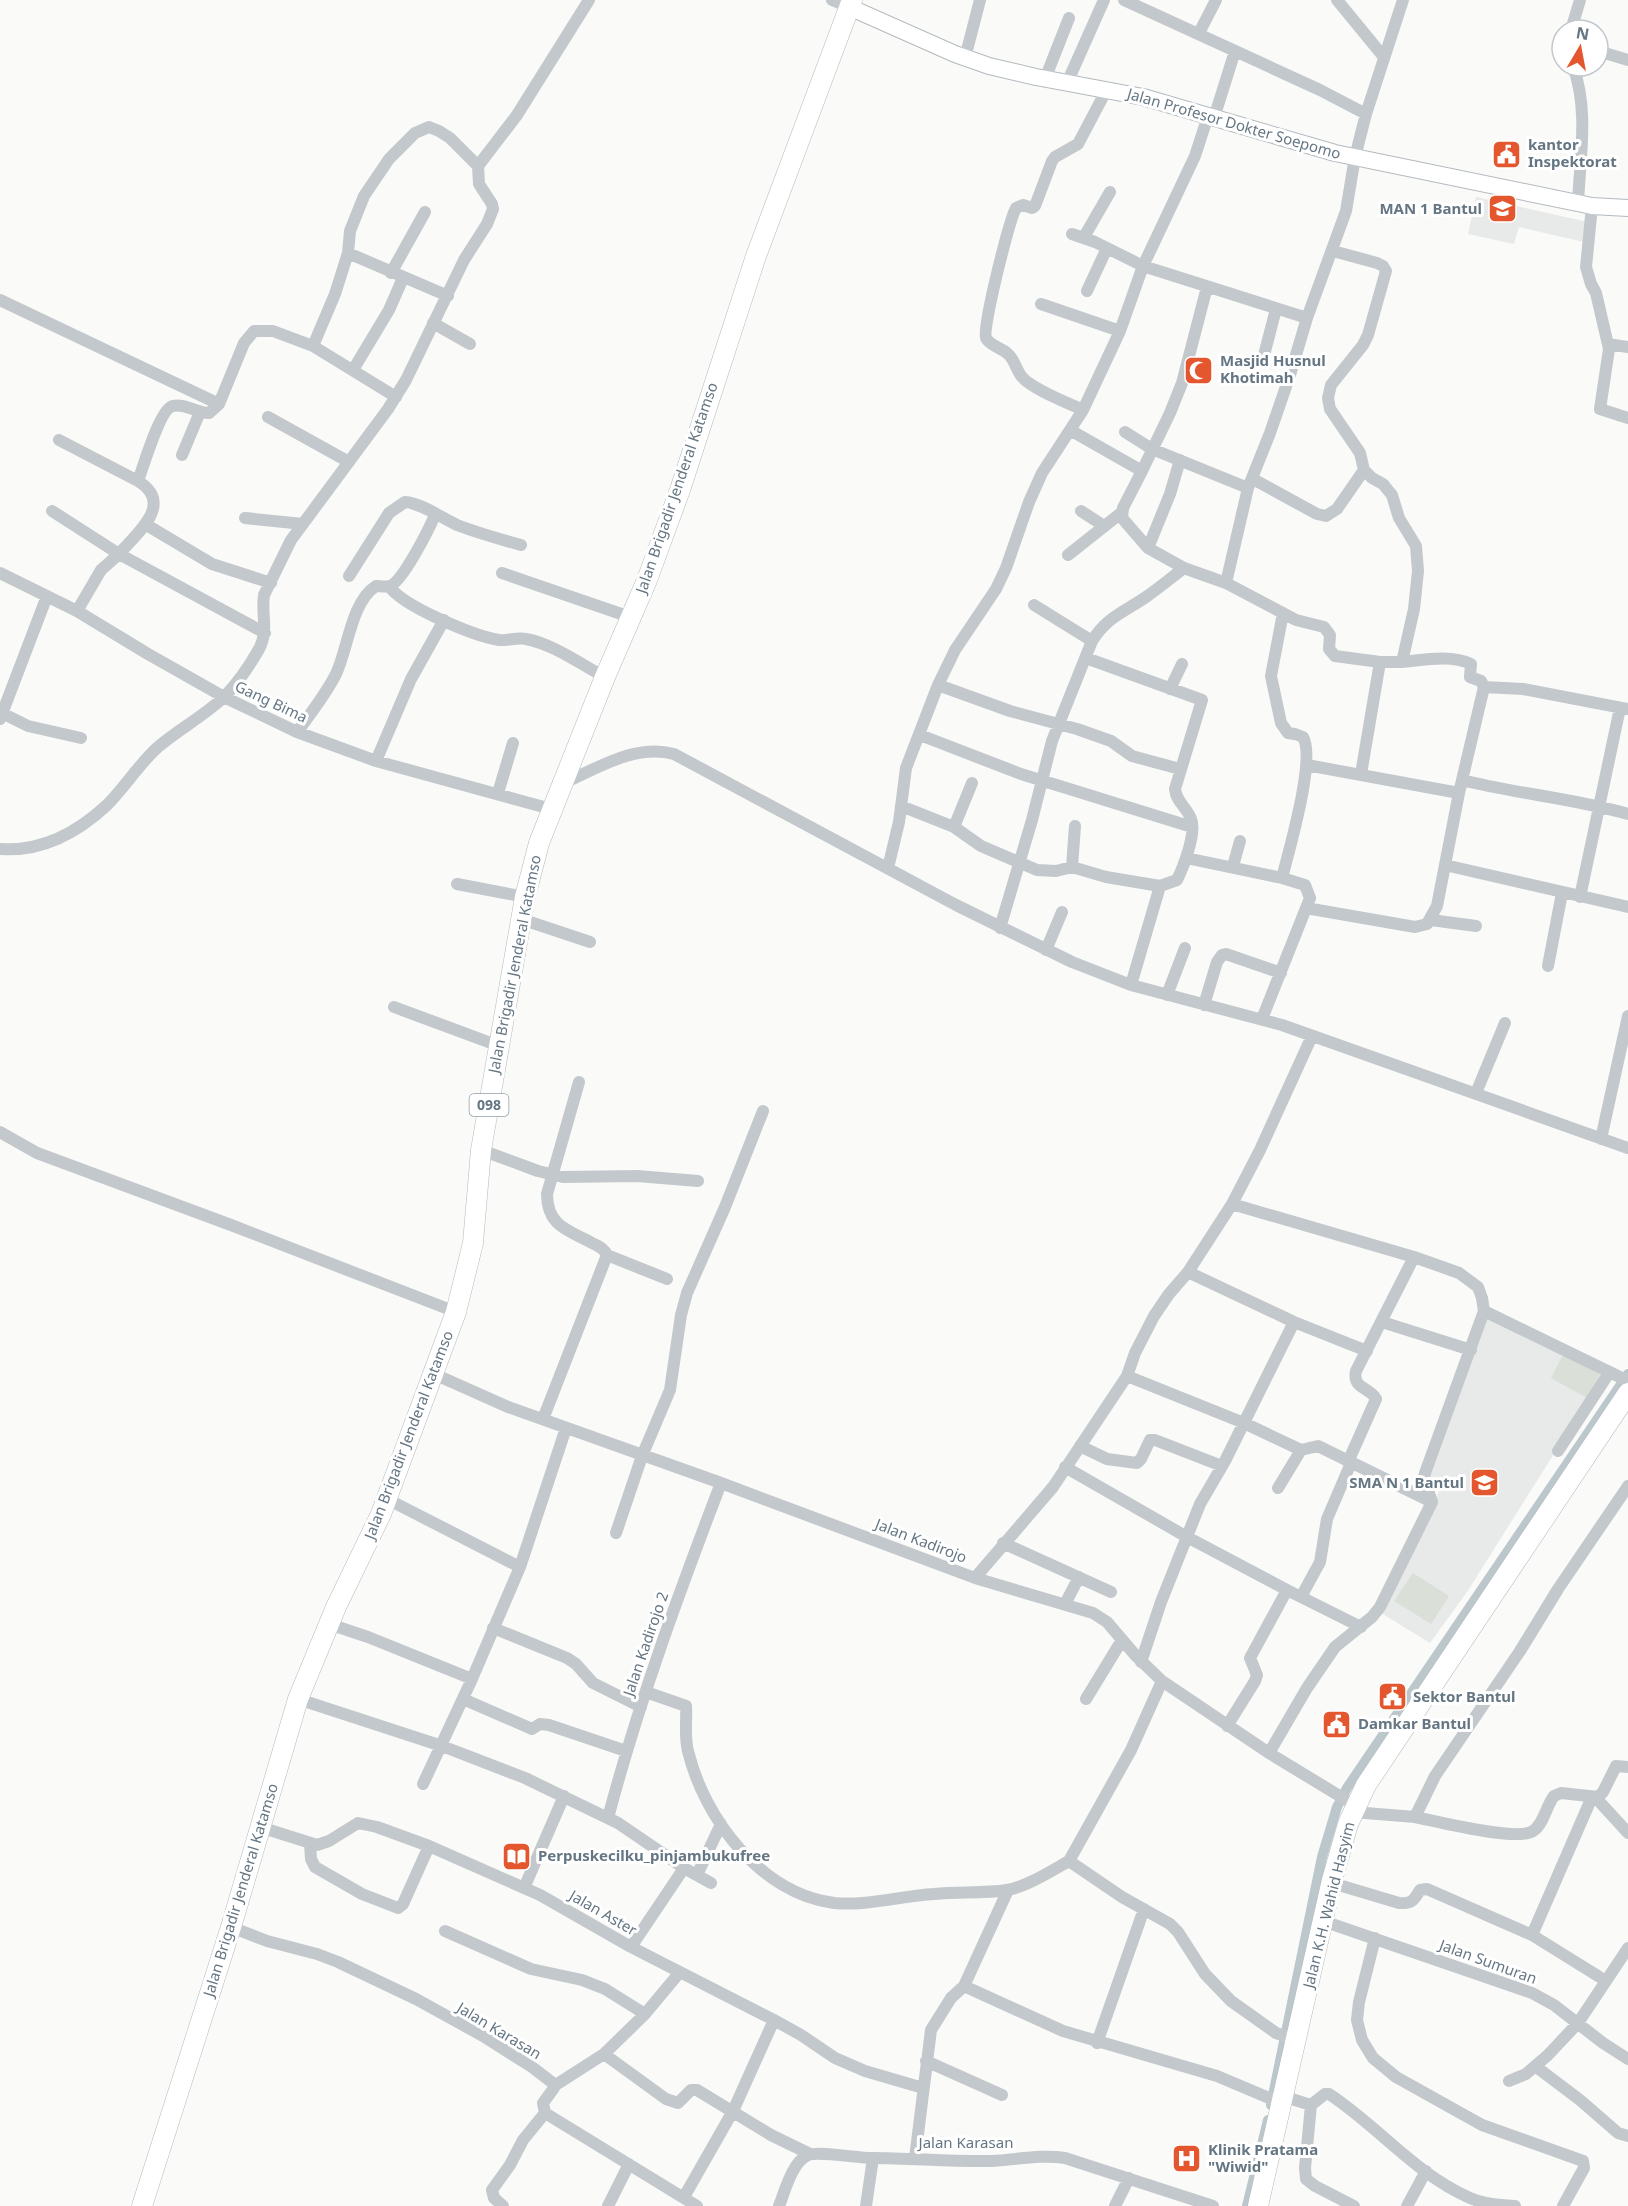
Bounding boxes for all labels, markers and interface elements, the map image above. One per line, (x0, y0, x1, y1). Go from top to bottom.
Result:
north arrow (1550, 18, 1610, 78)
text: N (1574, 21, 1591, 45)
street label: Jalan Profesor Dokter Soepomo (1123, 82, 1343, 163)
place label: kantor Inspektorat (1528, 134, 1617, 171)
public building icon: kantor Inspektorat (1491, 138, 1523, 170)
school or university icon: MAN 1 Bantul (1487, 193, 1519, 225)
place label: MAN 1 Bantul (1379, 198, 1482, 218)
place label: Masjid Husnul Khotimah (1220, 350, 1326, 387)
mosque icon: Masjid Husnul Khotimah (1183, 354, 1215, 386)
street label: Jalan Brigadir Jenderal Katamso (630, 379, 722, 598)
street label: Gang Bima (232, 676, 311, 727)
street label: Jalan Brigadir Jenderal Katamso (483, 853, 545, 1077)
road number: 098 (470, 1094, 508, 1116)
street label: Jalan Brigadir Jenderal Katamso (358, 1327, 457, 1544)
school or university icon: SMA N 1 Bantul (1469, 1467, 1501, 1499)
place label: SMA N 1 Bantul (1349, 1472, 1464, 1492)
street label: Jalan Kadirojo (871, 1513, 970, 1567)
street label: Jalan Kadirojo 2 (617, 1589, 672, 1700)
public building icon: Sektor Bantul (1376, 1681, 1408, 1713)
place label: Sektor Bantul (1413, 1686, 1515, 1706)
public building icon: Damkar Bantul (1321, 1708, 1353, 1740)
place label: Damkar Bantul (1358, 1713, 1471, 1733)
street label: Jalan Brigadir Jenderal Katamso (197, 1781, 282, 2001)
street label: Jalan K.H. Wahid Hasyim (1297, 1819, 1358, 1992)
library icon: Perpuskecilku_pinjambukufree (501, 1840, 533, 1872)
place label: Perpuskecilku_pinjambukufree (538, 1845, 770, 1865)
street label: Jalan Aster (564, 1884, 641, 1939)
street label: Jalan Sumuran (1435, 1933, 1540, 1988)
street label: Jalan Karasan (452, 1996, 545, 2063)
street label: Jalan Karasan (917, 2132, 1013, 2152)
place label: Klinik Pratama "Wiwid" (1208, 2139, 1318, 2176)
hospital icon: Klinik Pratama "Wiwid" (1171, 2143, 1203, 2175)

